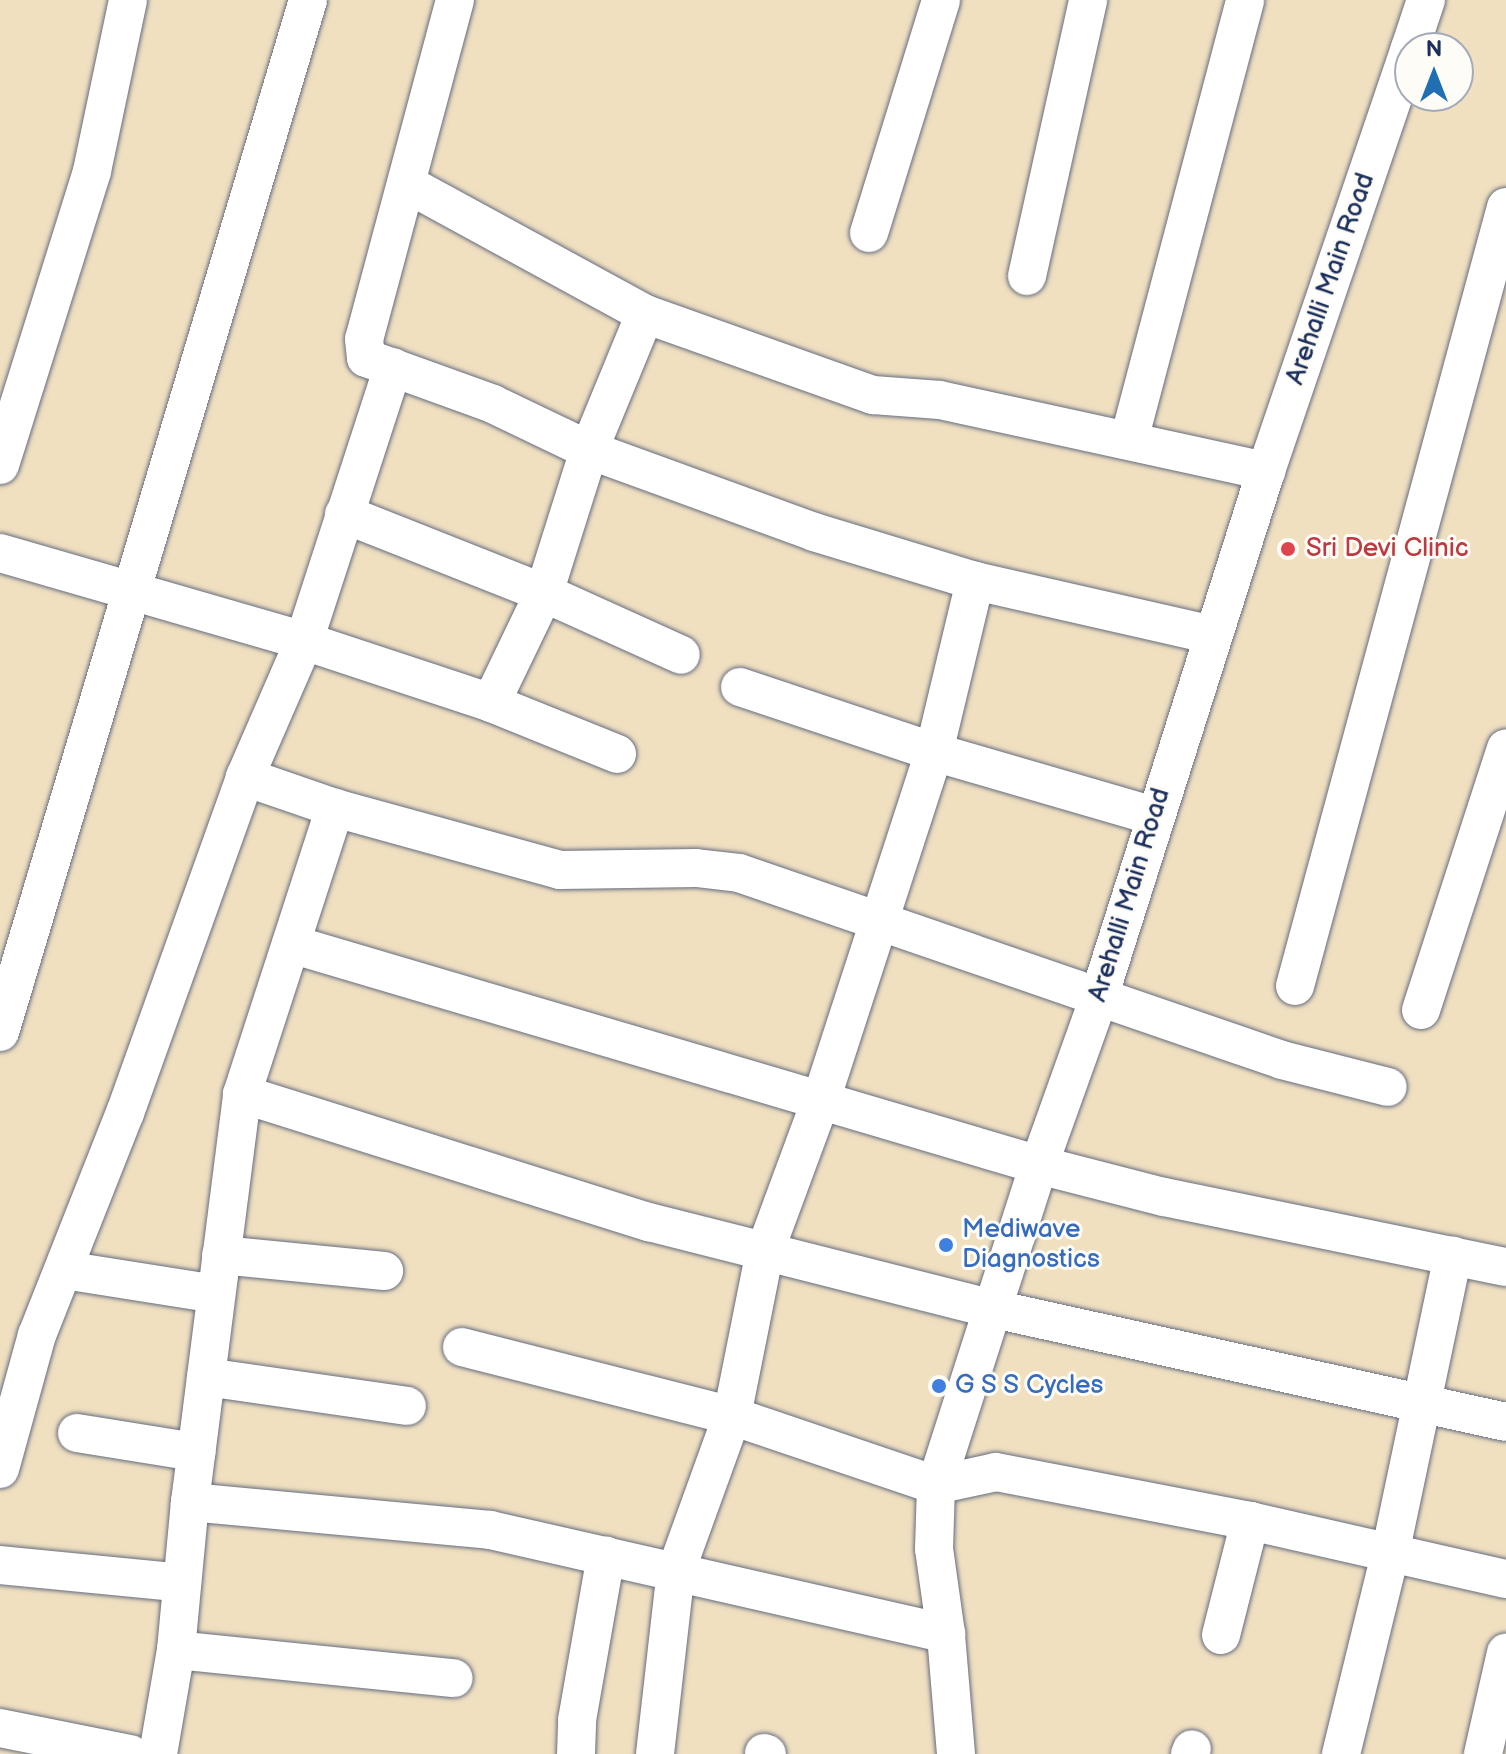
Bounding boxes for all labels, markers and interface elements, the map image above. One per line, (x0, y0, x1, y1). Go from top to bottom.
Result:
north arrow (1394, 32, 1474, 112)
text: N (1426, 36, 1442, 63)
street label: Arehalli Main Road (1280, 169, 1382, 389)
place label: Sri Devi Clinic (1306, 533, 1469, 565)
marker: Sri Devi Clinic (1277, 538, 1299, 560)
street label: Arehalli Main Road (1083, 784, 1177, 1006)
place label: Mediwave Diagnostics (962, 1214, 1100, 1276)
marker: Mediwave Diagnostics (937, 1236, 955, 1254)
place label: G S S Cycles (955, 1370, 1104, 1402)
marker: G S S Cycles (930, 1377, 948, 1395)

